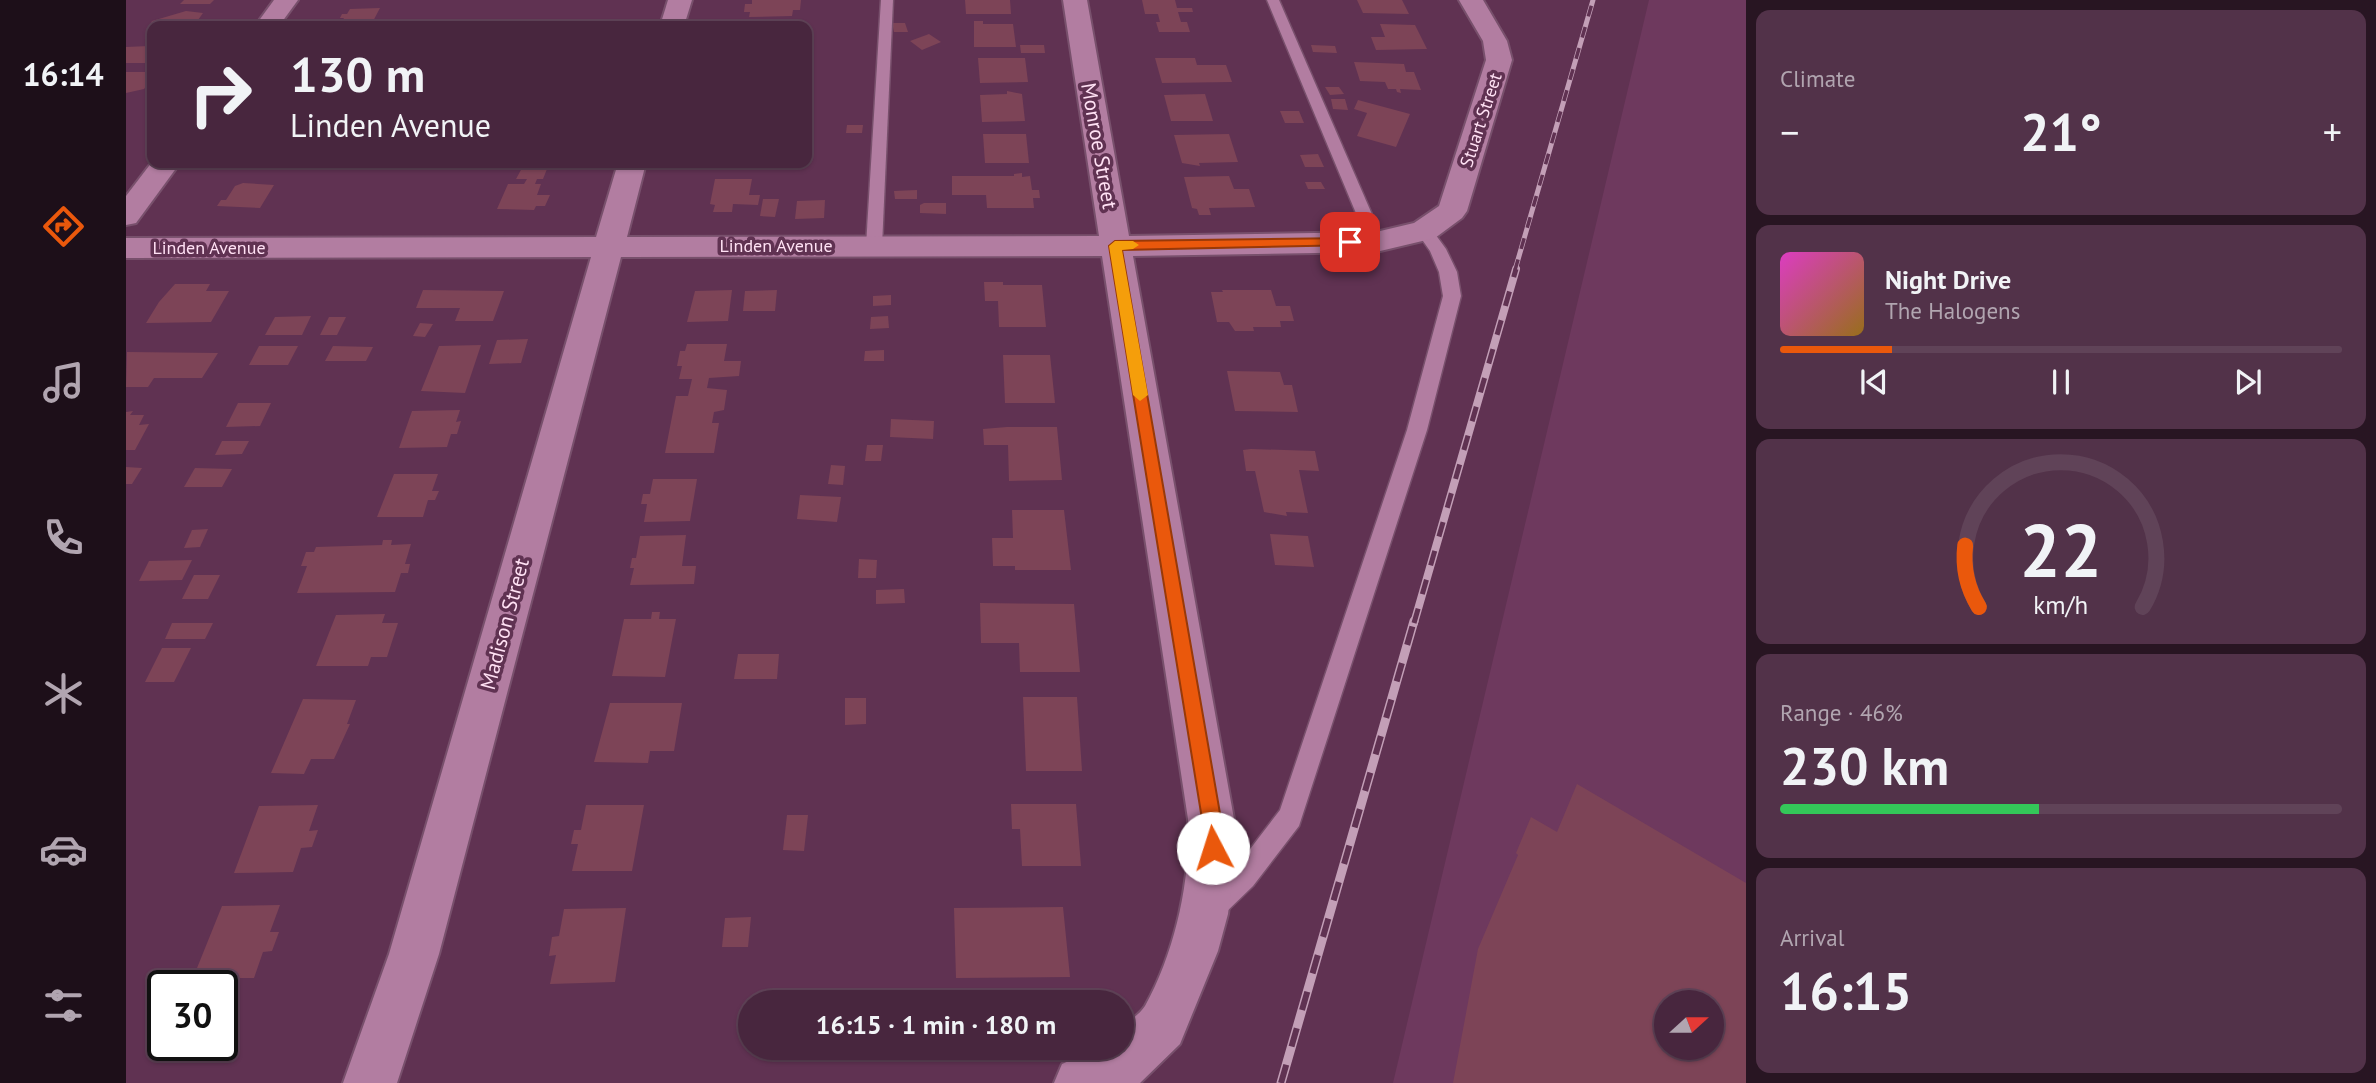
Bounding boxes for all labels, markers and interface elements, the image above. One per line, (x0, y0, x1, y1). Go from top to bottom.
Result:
text: 130 m (290, 42, 425, 106)
icon: right (175, 49, 266, 140)
text: 16:14 (22, 53, 104, 95)
text: Climate (1780, 64, 1855, 93)
street label: Stuart Street (1454, 70, 1507, 170)
street label: Monroe Street (1075, 81, 1124, 211)
text: 21° (2020, 98, 2102, 165)
text: Linden Avenue (290, 104, 491, 146)
text: − (1780, 107, 1799, 156)
text: + (2323, 107, 2342, 156)
icon: directions (39, 202, 88, 251)
pin (1320, 212, 1380, 272)
icon: arrive (1331, 223, 1369, 261)
street label: Linden Avenue (719, 234, 833, 257)
street label: Linden Avenue (152, 236, 266, 259)
text: Night Drive (1885, 263, 2011, 296)
text: The Halogens (1885, 296, 2020, 325)
icon: music (39, 358, 88, 407)
icon: previous (1855, 363, 1893, 401)
icon: pause (2042, 363, 2080, 401)
icon: next (2229, 363, 2267, 401)
text: 22 (2020, 504, 2102, 598)
icon: phone (39, 513, 88, 562)
street label: Madison Street (474, 555, 535, 692)
text: km/h (2034, 589, 2088, 621)
icon: climate (39, 669, 88, 718)
text: Range · 46% (1780, 698, 1903, 727)
text: 230 km (1780, 732, 1949, 799)
position arrow (1176, 811, 1250, 885)
icon: car (39, 825, 88, 874)
text: Arrival (1780, 923, 1844, 952)
text: 16:15 (1780, 957, 1912, 1024)
speed limit sign: 30 (147, 970, 238, 1061)
icon: filters (39, 981, 88, 1030)
north arrow (1654, 990, 1724, 1060)
map controls (1654, 990, 1724, 1060)
text: 16:15 · 1 min · 180 m (816, 1008, 1056, 1041)

